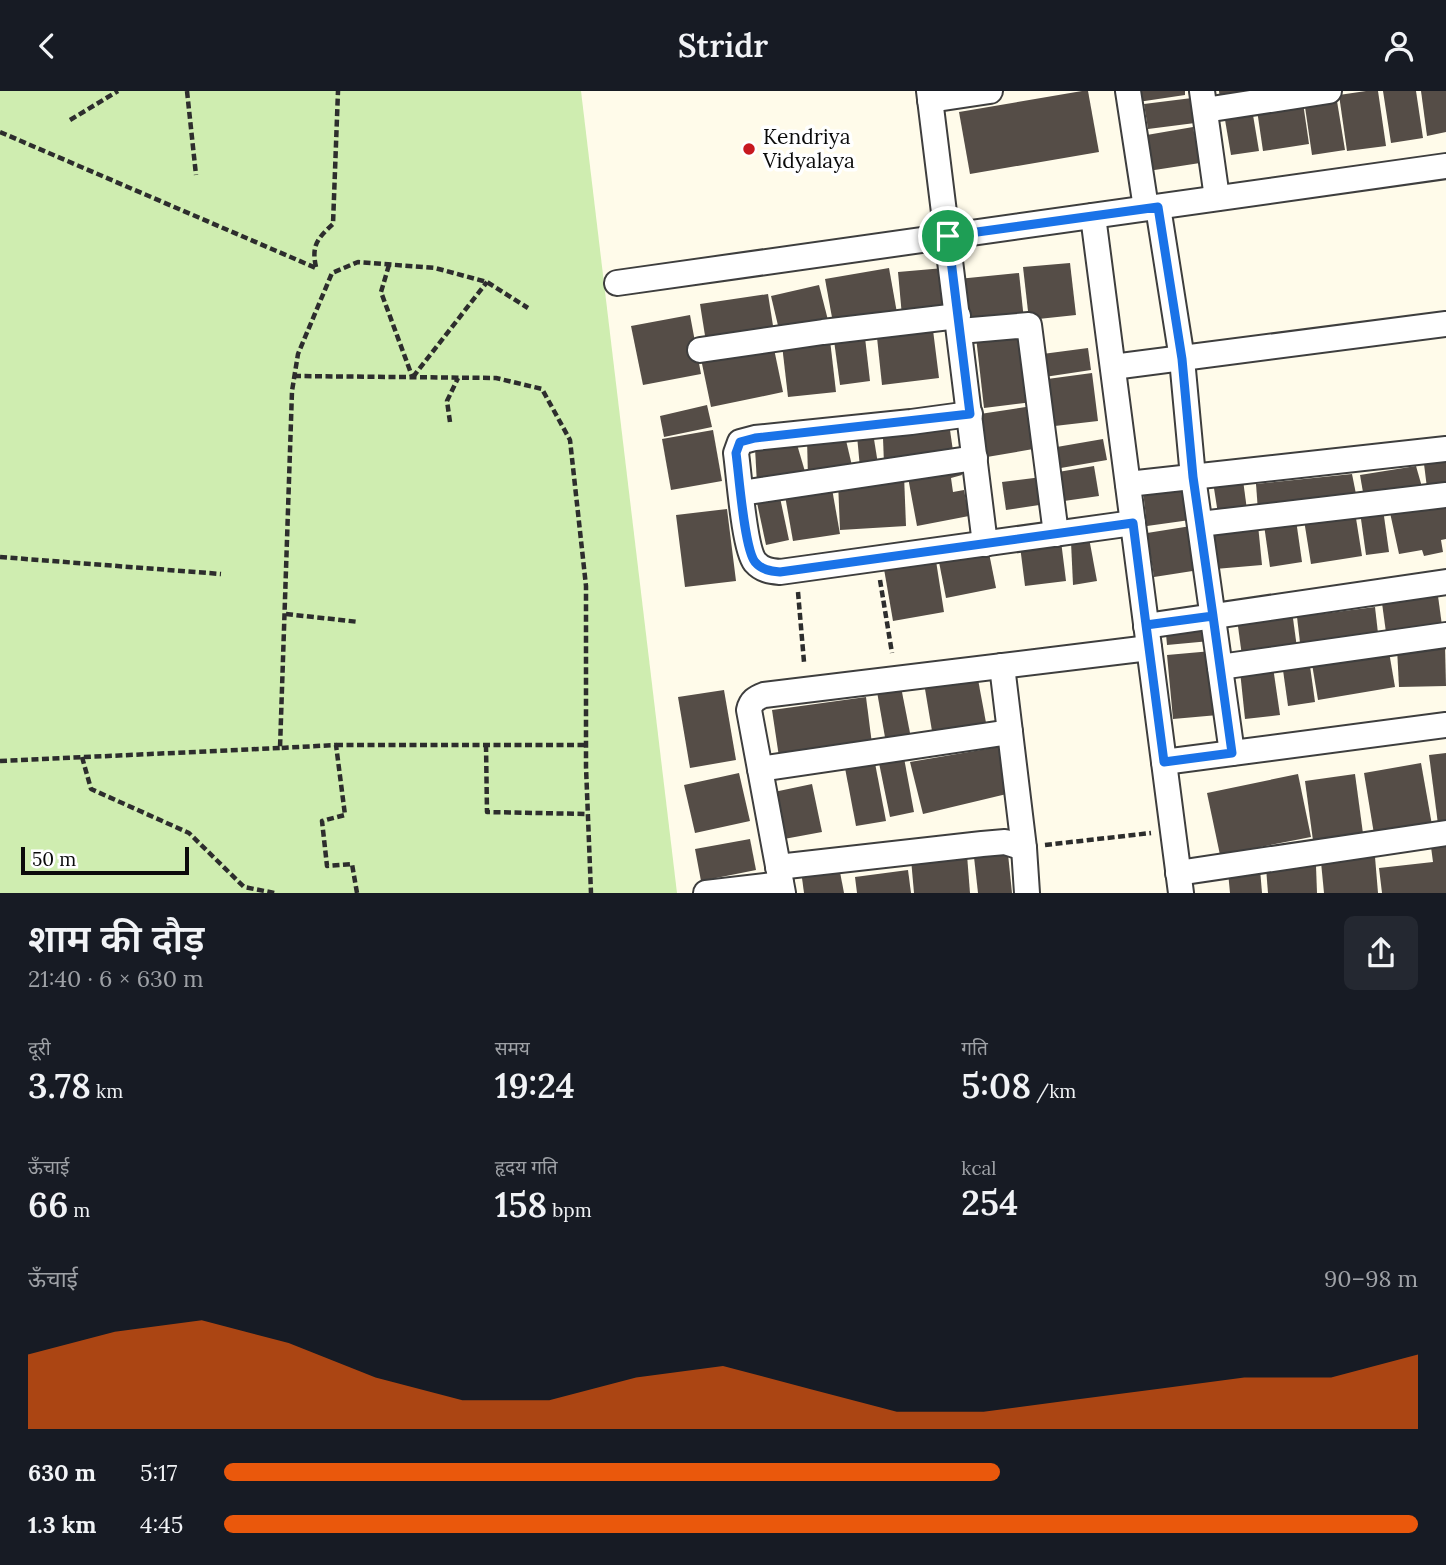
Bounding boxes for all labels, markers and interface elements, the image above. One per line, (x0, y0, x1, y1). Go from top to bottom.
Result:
text: Stridr (678, 25, 768, 66)
icon: back (28, 27, 66, 65)
icon: person (1380, 27, 1418, 65)
place label: Kendriya Vidyalaya (762, 123, 855, 174)
marker: Kendriya Vidyalaya (741, 141, 757, 157)
pin (918, 206, 978, 266)
icon: arrive (929, 217, 967, 255)
scale bar (21, 844, 189, 876)
text: 50 m (32, 847, 76, 871)
text: शाम की दौड़ (28, 914, 204, 962)
button: share (1344, 916, 1418, 990)
text: 21:40 · 6 × 630 m (28, 964, 204, 993)
text: दूरी (28, 1036, 51, 1060)
text: समय (495, 1036, 530, 1060)
text: गति (961, 1036, 988, 1060)
text: 3.78 (28, 1063, 91, 1108)
text: 19:24 (495, 1063, 575, 1108)
text: 5:08 (961, 1063, 1031, 1108)
text: km (91, 1079, 123, 1103)
text: /km (1031, 1079, 1076, 1103)
text: ऊँचाई (28, 1155, 69, 1179)
text: हृदय गति (495, 1155, 558, 1179)
text: kcal (961, 1156, 996, 1180)
text: 254 (961, 1180, 1018, 1225)
text: 66 (28, 1182, 68, 1227)
text: 158 (495, 1182, 547, 1227)
text: m (68, 1198, 90, 1222)
text: bpm (547, 1198, 592, 1222)
text: ऊँचाई (28, 1264, 78, 1293)
text: 90–98 m (1324, 1264, 1418, 1293)
text: 630 m (28, 1458, 96, 1487)
text: 5:17 (140, 1458, 177, 1487)
text: 1.3 km (28, 1510, 96, 1539)
text: 4:45 (140, 1510, 183, 1539)

